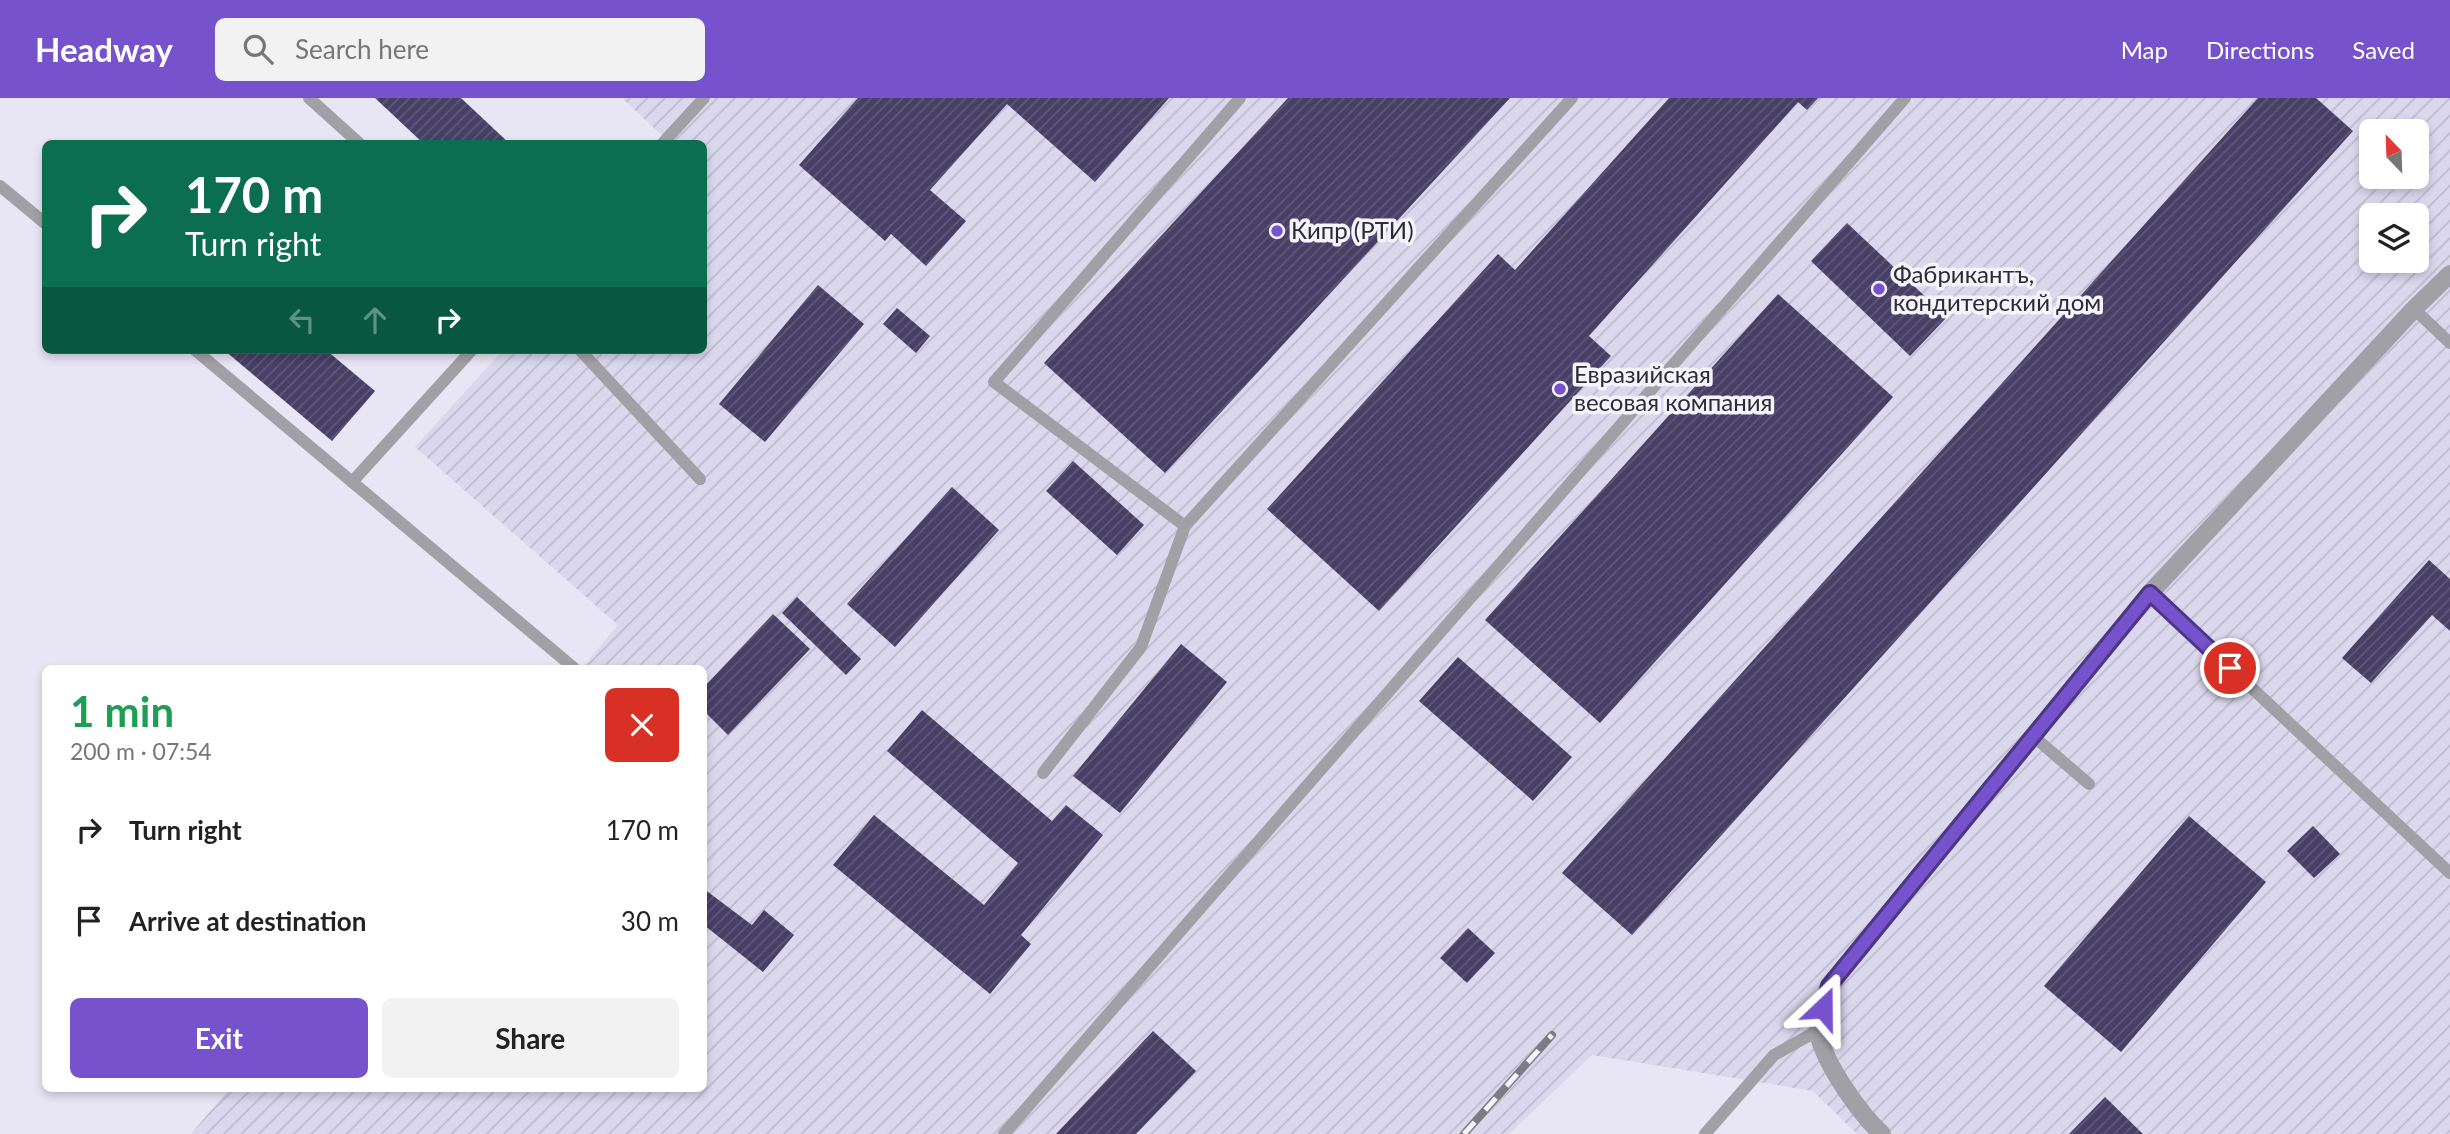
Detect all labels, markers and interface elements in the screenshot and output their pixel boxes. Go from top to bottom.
search box [215,18,705,81]
text: Headway [35,29,173,69]
icon: search [239,30,277,68]
text: Search here [295,33,429,65]
text: Map [2121,35,2168,64]
text: Directions [2206,35,2314,64]
text: Saved [2352,35,2415,64]
north arrow [2359,119,2429,189]
map controls [2359,119,2429,273]
text: 170 m [185,165,323,223]
icon: right [70,168,161,259]
button: layers [2359,203,2429,273]
place label: Кипр (РТИ) [1291,215,1414,244]
marker: Кипр (РТИ) [1269,223,1285,239]
text: Turn right [185,224,321,263]
place label: Фабрикантъ, кондитерский дом [1893,259,2101,316]
marker: Фабрикантъ, кондитерский дом [1871,281,1887,297]
icon: left [283,301,321,339]
icon: ahead [356,301,394,339]
icon: right [429,301,467,339]
place label: Евразийская весовая компания [1574,359,1772,416]
marker: Евразийская весовая компания [1552,381,1568,397]
pin [2200,638,2260,698]
icon: arrive [2211,649,2249,687]
text: 1 min [70,686,174,736]
button: close [605,688,679,762]
text: 200 m · 07:54 [70,737,212,765]
icon: right [70,811,108,849]
text: Turn right [129,814,242,846]
text: 170 m [606,814,679,846]
icon: arrive [70,902,108,940]
text: Arrive at destination [129,905,366,937]
text: 30 m [621,905,679,937]
position arrow [1786,971,1860,1045]
button: Exit [70,998,368,1078]
button: Share [382,998,679,1078]

